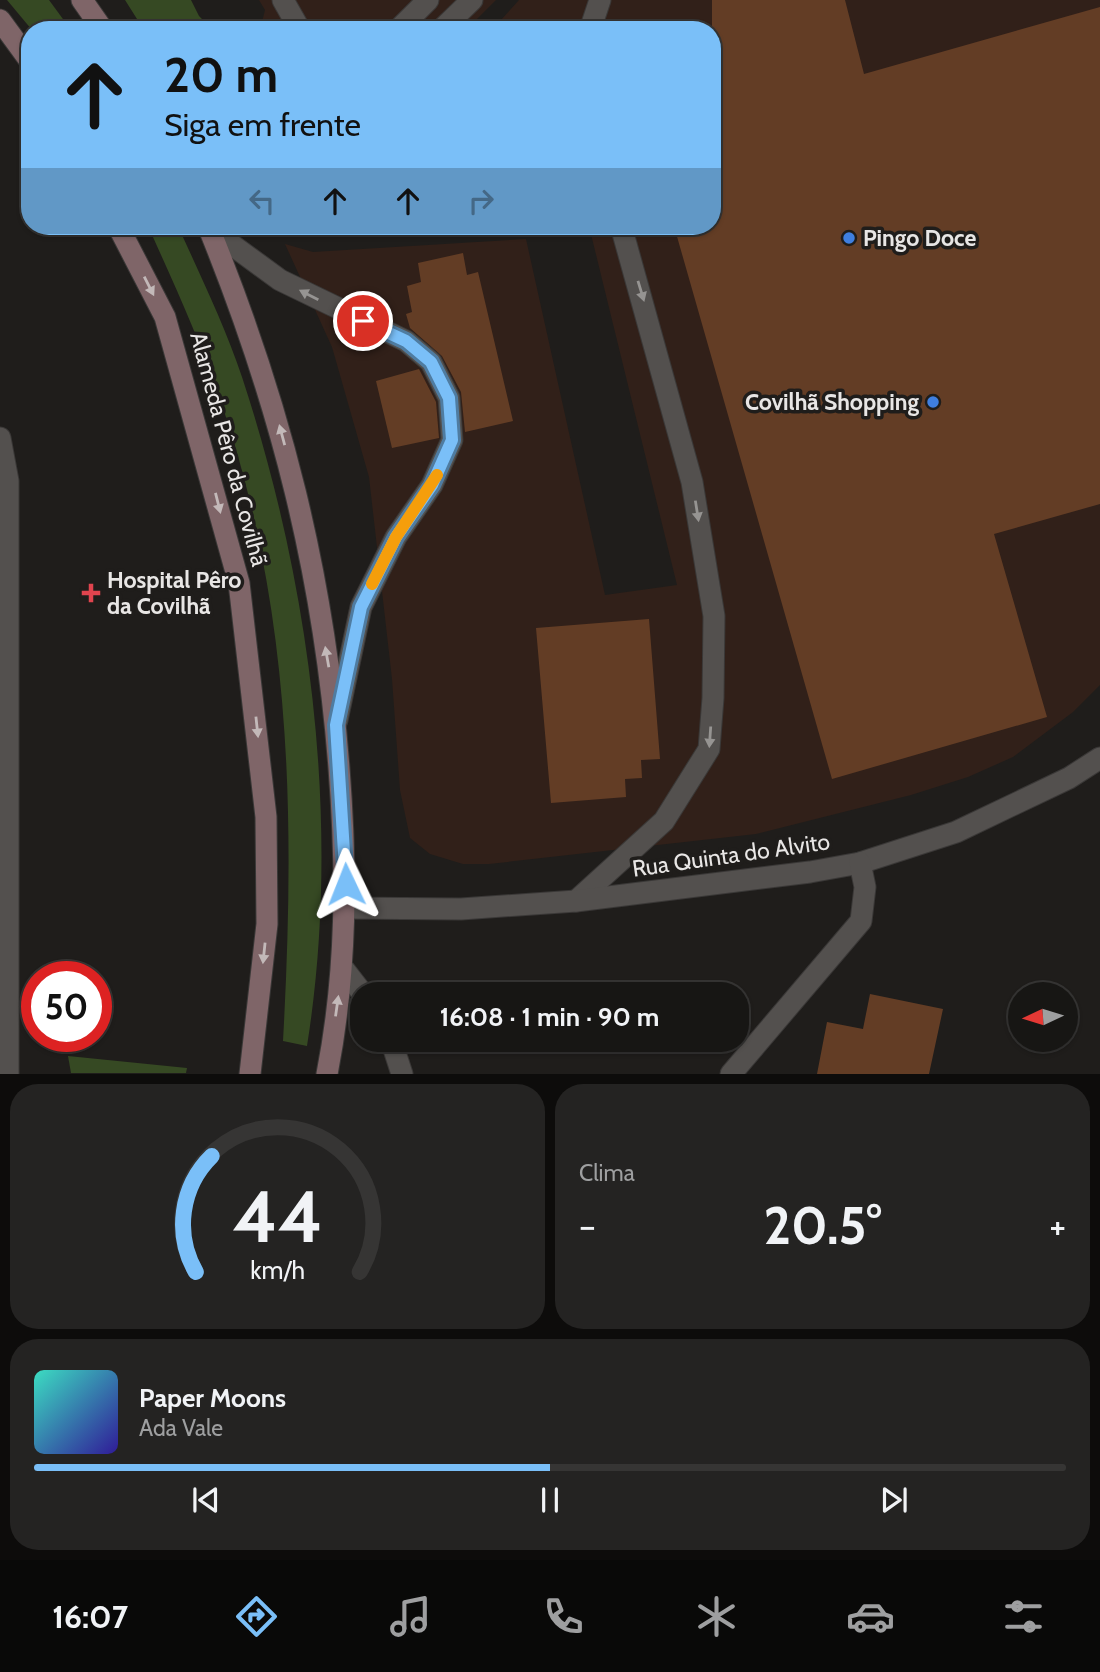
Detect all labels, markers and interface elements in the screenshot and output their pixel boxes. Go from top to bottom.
text: 20 m [164,45,278,104]
icon: ahead [49,49,140,140]
text: Siga em frente [164,105,361,144]
icon: left [243,182,281,220]
icon: ahead [316,182,354,220]
icon: ahead [389,182,427,220]
icon: right [462,182,500,220]
place label: Pingo Doce [863,224,976,252]
marker: Pingo Doce [841,230,857,246]
one-way arrow [143,277,155,297]
one-way arrow [637,281,647,302]
one-way arrow [299,289,319,301]
pin [333,291,393,351]
icon: arrive [344,302,382,340]
street label: Alameda Pêro da Covilhã [184,329,274,569]
place label: Covilhã Shopping [745,388,919,416]
marker: Covilhã Shopping [925,394,941,410]
one-way arrow [276,424,287,446]
one-way arrow [213,492,224,514]
one-way arrow [692,501,703,523]
place label: Hospital Pêro da Covilhã [107,566,241,620]
marker: Hospital Pêro da Covilhã [81,583,101,603]
one-way arrow [321,646,332,668]
one-way arrow [251,716,262,738]
one-way arrow [704,727,715,749]
street label: Rua Quinta do Alvito [630,827,832,883]
position arrow [309,847,383,921]
one-way arrow [259,943,270,965]
speed limit sign: 50 [21,961,112,1052]
north arrow [1008,982,1078,1052]
map controls [1008,982,1078,1052]
one-way arrow [332,995,343,1017]
text: 16:08 · 1 min · 90 m [440,1001,659,1033]
text: Clima [579,1159,635,1187]
text: 44 [232,1173,323,1261]
text: 20.5° [763,1194,882,1257]
text: − [579,1202,596,1249]
text: + [1049,1202,1066,1249]
text: km/h [250,1255,305,1285]
text: Paper Moons [139,1382,286,1414]
text: Ada Vale [139,1414,223,1442]
icon: previous [187,1481,225,1519]
icon: pause [531,1481,569,1519]
icon: next [875,1481,913,1519]
icon: directions [232,1592,281,1641]
icon: music [386,1592,435,1641]
icon: phone [539,1592,588,1641]
icon: climate [692,1592,741,1641]
icon: car [846,1592,895,1641]
icon: filters [999,1592,1048,1641]
text: 16:07 [52,1597,128,1636]

